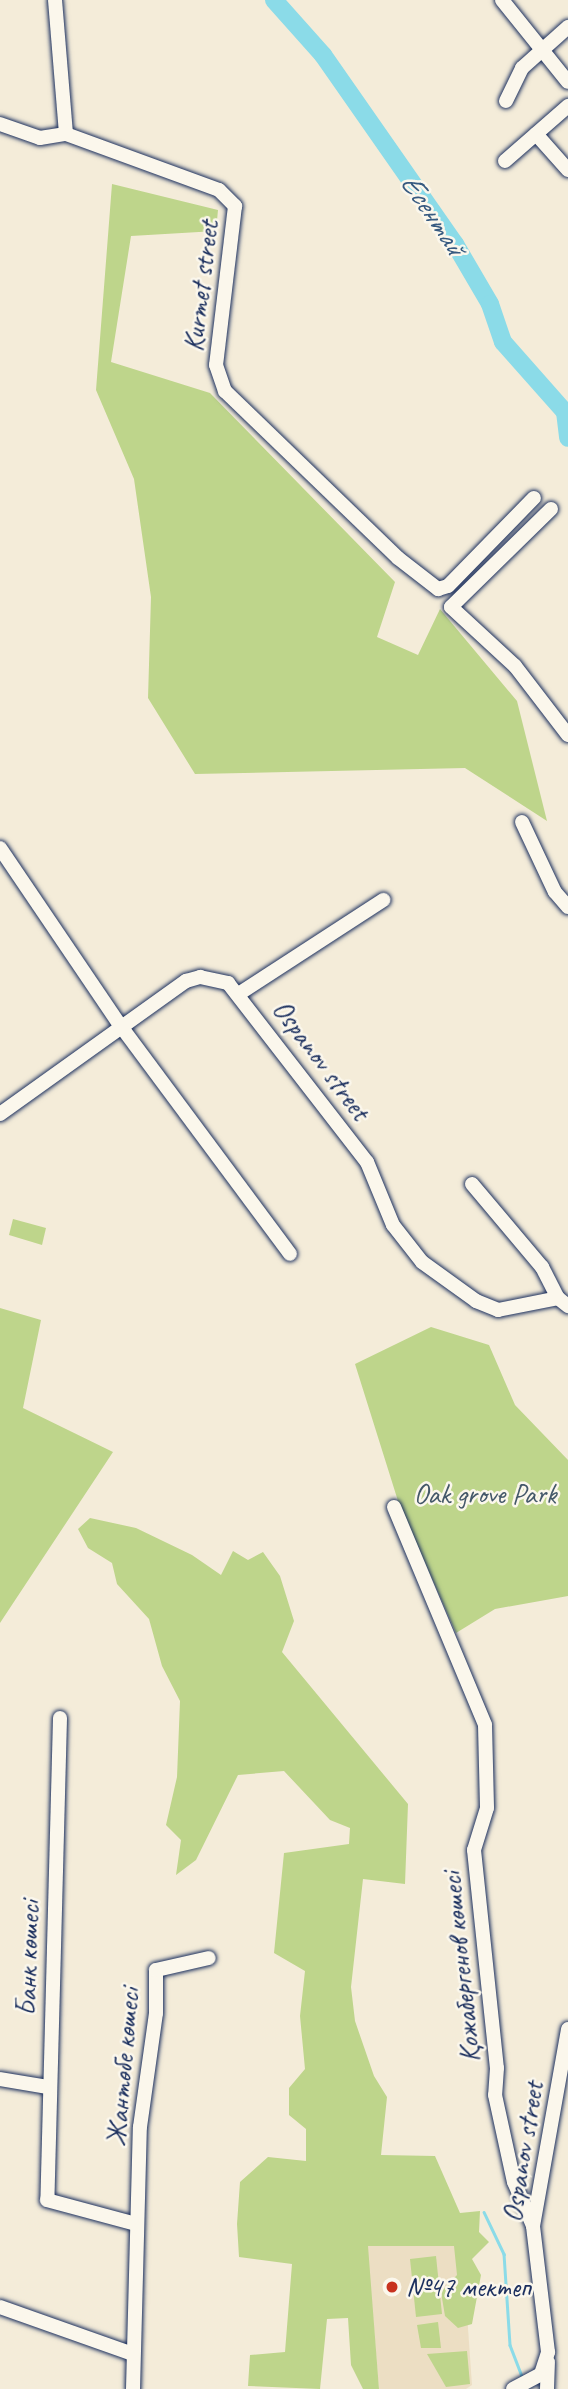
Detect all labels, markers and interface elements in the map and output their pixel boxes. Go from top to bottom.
water label: Есентай [393,167,473,261]
street label: Kurmet street [176,219,226,353]
street label: Ospanov street [265,993,377,1127]
park label: Oak grove Park [414,1477,556,1511]
street label: Қожабергенов көшесі [434,1870,488,2064]
street label: Банк көшесі [9,1900,47,2016]
street label: Жантөбе көшесі [99,1986,147,2148]
street label: Ospanov street [495,2080,551,2224]
place label: №47 мектеп [406,2270,531,2304]
marker: №47 мектеп [384,2279,400,2295]

